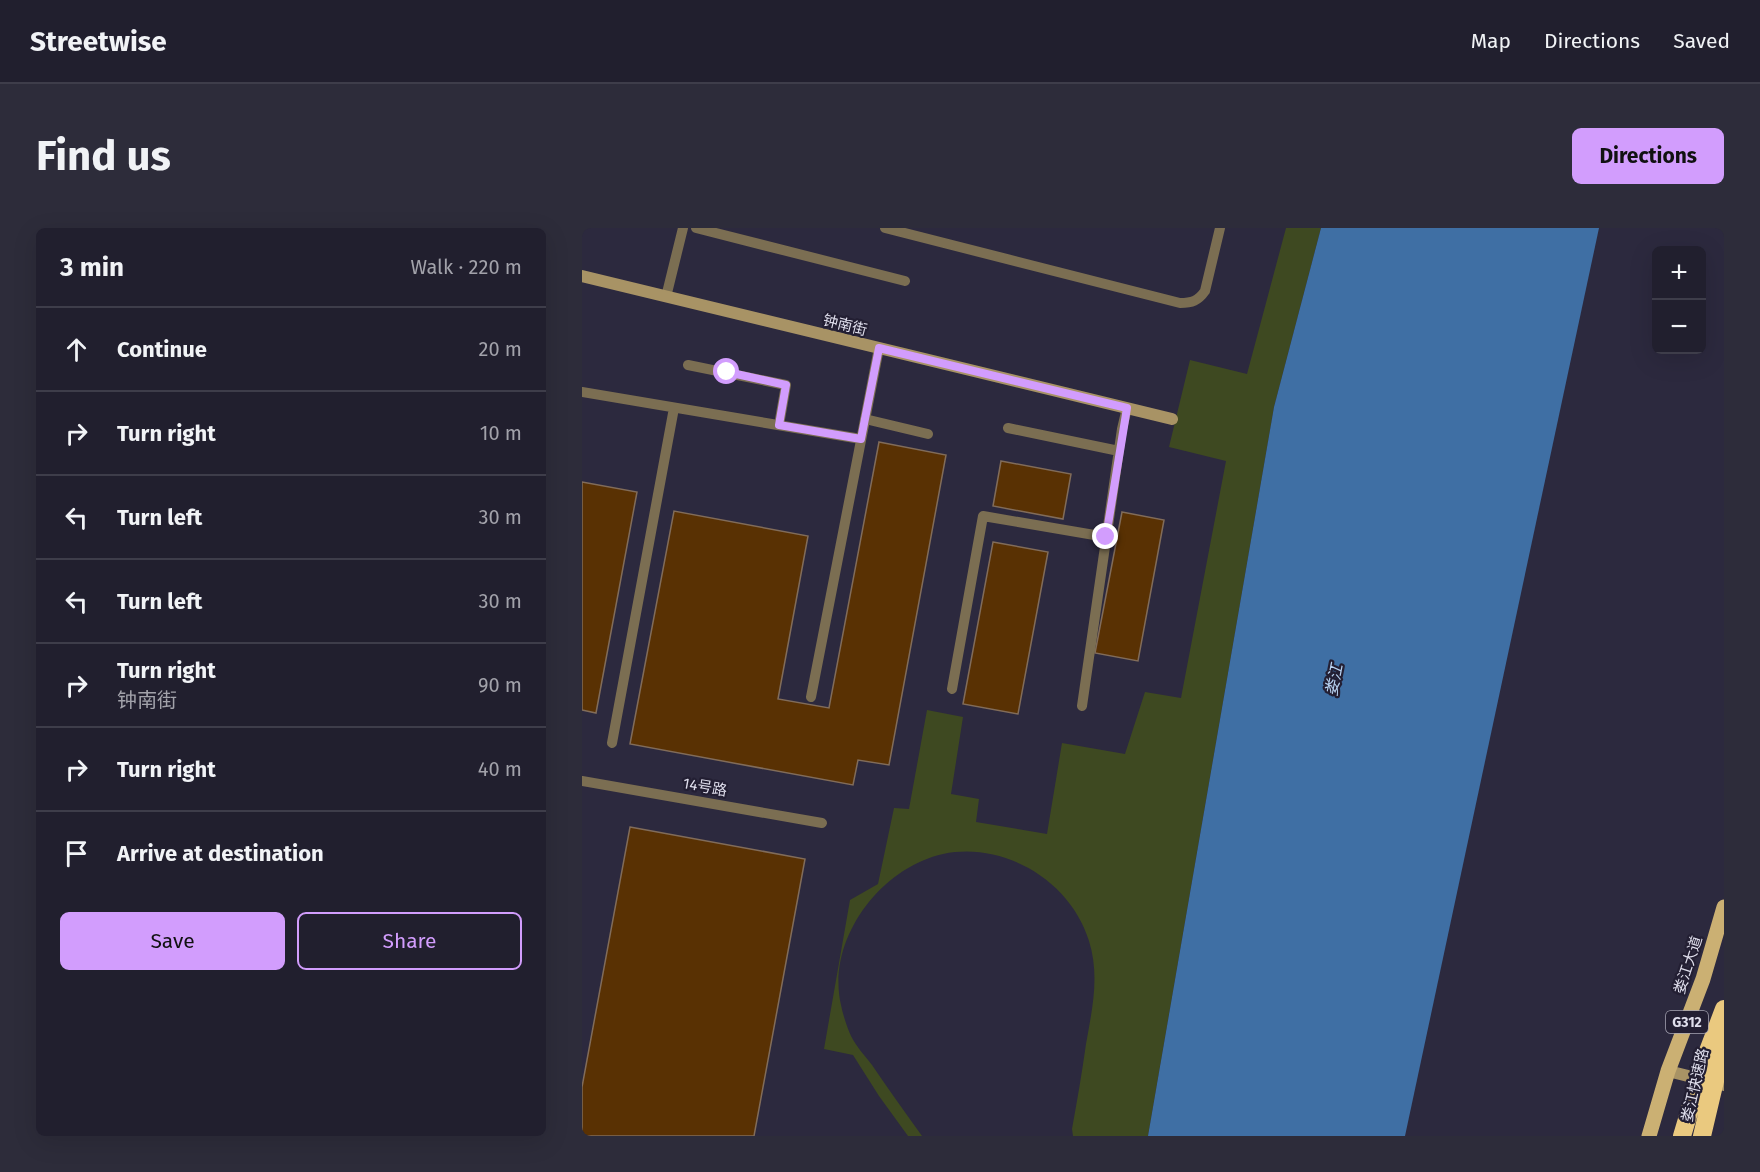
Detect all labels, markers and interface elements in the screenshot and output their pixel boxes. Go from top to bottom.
text: Streetwise [30,25,167,58]
text: Map [1471,28,1511,54]
text: Directions [1544,28,1640,54]
text: Saved [1673,28,1730,54]
button: Directions [1572,128,1724,184]
text: Find us [36,131,171,181]
map controls [1652,246,1706,354]
button: + [1652,246,1706,300]
text: 3 min [60,252,124,283]
text: Walk · 220 m [411,255,522,279]
button: − [1652,300,1706,354]
street label: 钟南街 [821,311,869,339]
icon: ahead [60,333,93,366]
text: Continue [117,336,207,363]
text: 20 m [479,337,522,361]
route start [713,358,739,384]
icon: right [60,417,93,450]
text: Turn right [117,420,216,447]
text: 10 m [480,421,522,445]
icon: left [60,501,93,534]
text: Turn left [117,504,202,531]
text: 30 m [478,505,522,529]
route end [1092,523,1118,549]
icon: left [60,585,93,618]
text: Turn left [117,588,202,615]
text: 30 m [478,589,522,613]
text: Turn right [117,657,216,684]
water label: 娄江 [1322,661,1347,698]
icon: right [60,669,93,702]
text: 90 m [478,673,522,697]
text: 钟南街 [117,688,177,712]
icon: right [60,753,93,786]
text: Turn right [117,756,216,783]
text: 40 m [478,757,522,781]
street label: 14号路 [682,774,728,800]
icon: arrive [60,837,93,870]
text: Arrive at destination [117,840,324,867]
button: Save [60,912,285,970]
button: Share [297,912,522,970]
street label: 娄江大道 [1670,934,1706,996]
road number: G312 [1666,1011,1708,1033]
street label: 娄江快速路 [1678,1046,1712,1124]

